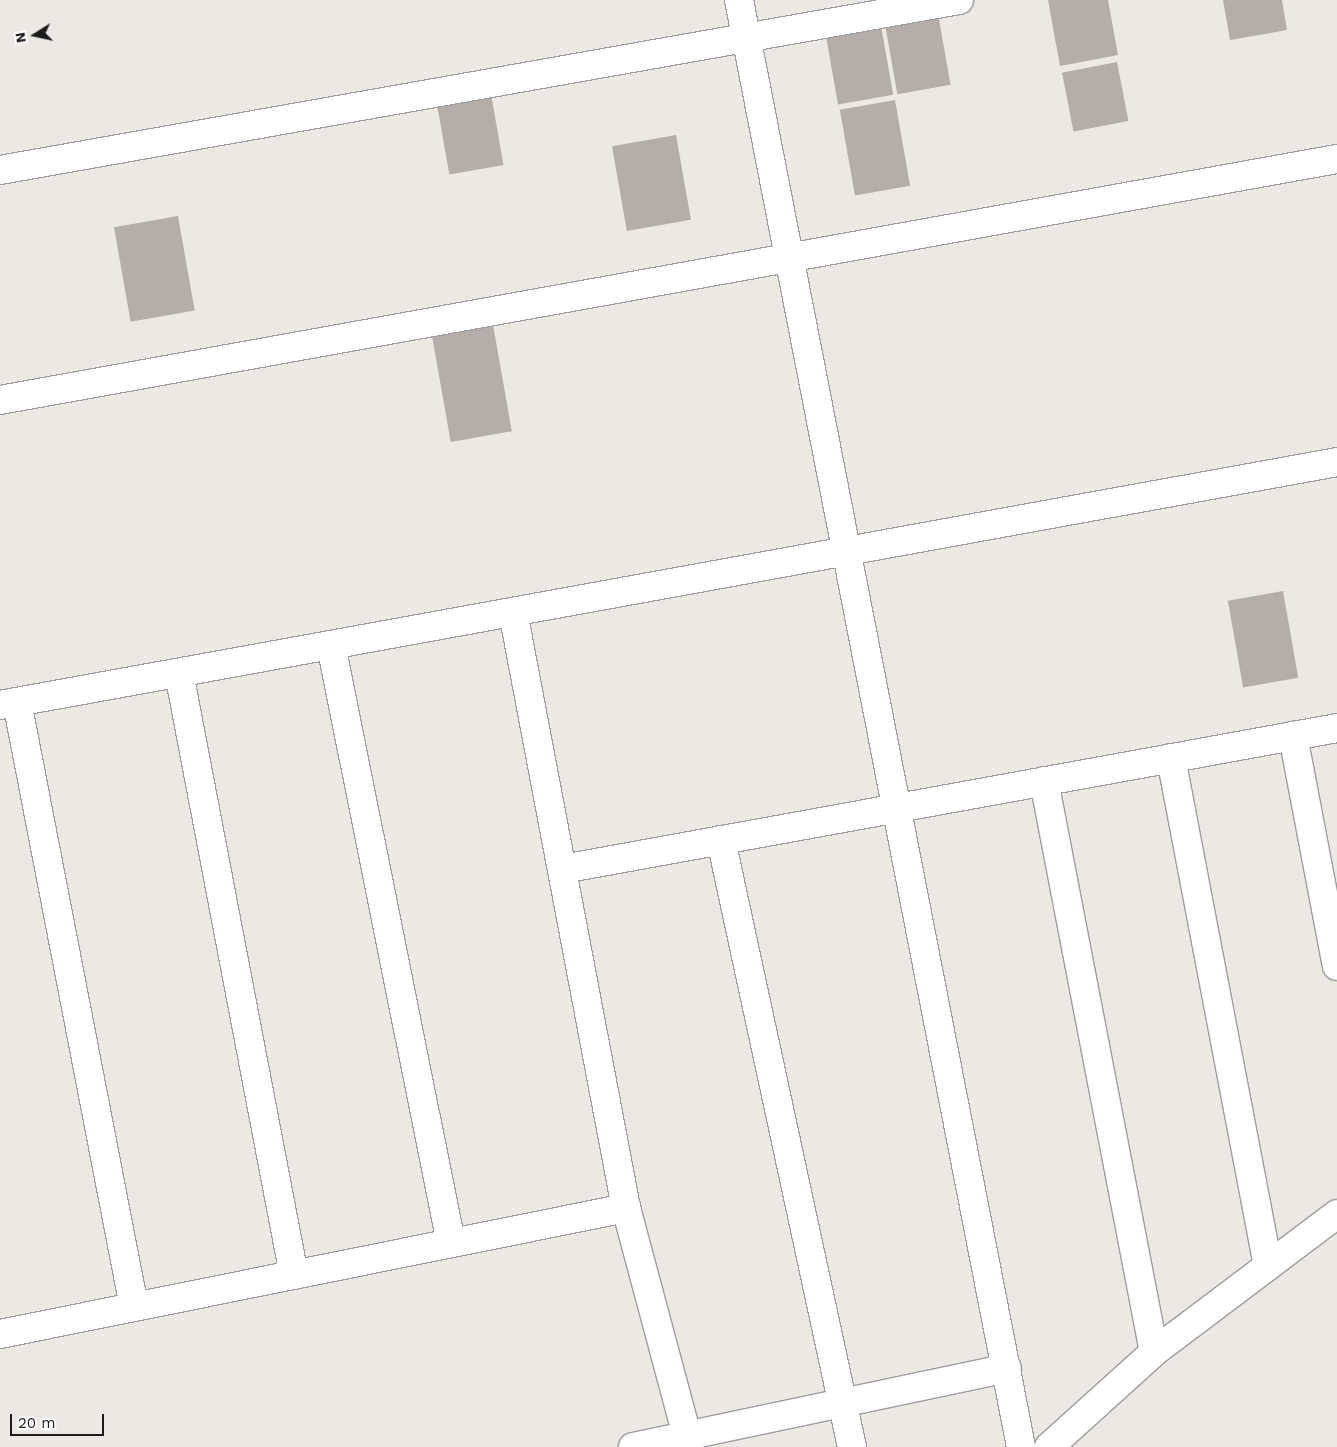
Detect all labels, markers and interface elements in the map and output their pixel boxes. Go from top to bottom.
north arrow [10,10,60,60]
text: N [11,31,29,44]
scale bar [12,1404,106,1436]
text: 20 m [18,1414,56,1432]

